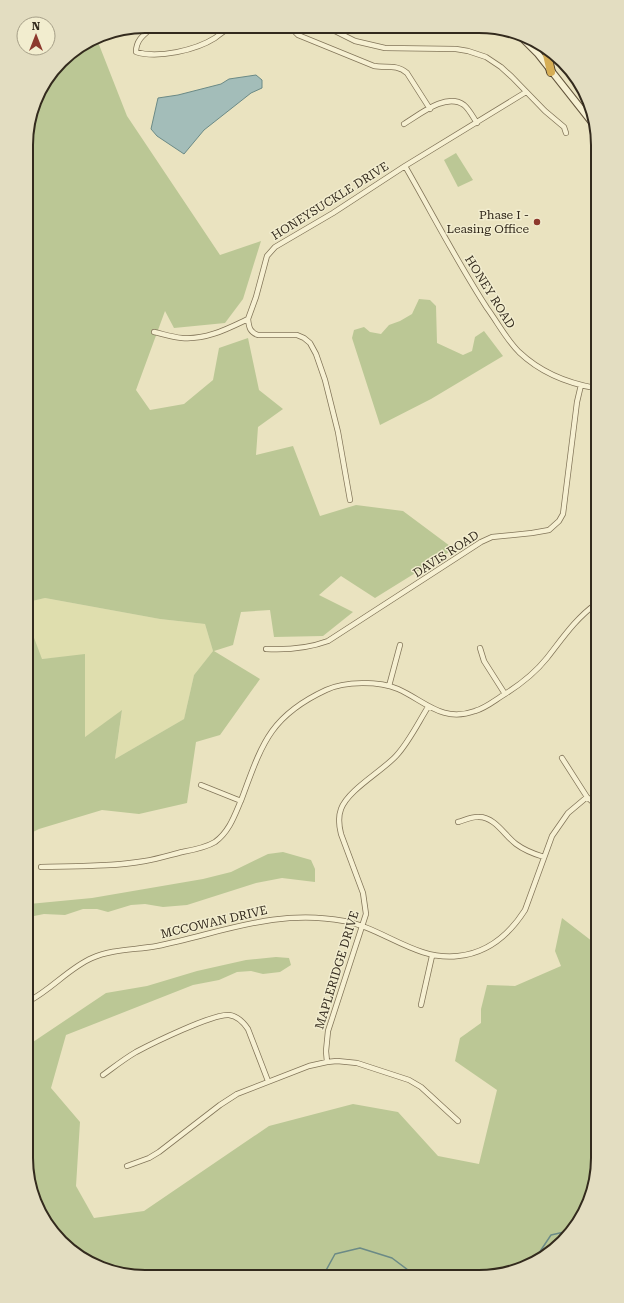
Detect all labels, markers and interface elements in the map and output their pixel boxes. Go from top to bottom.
north arrow [16,16,56,56]
text: N [32,20,41,33]
street label: HONEYSUCKLE DRIVE [269,159,391,243]
place label: Phase I - Leasing Office [447,208,529,236]
marker: Phase I - Leasing Office [532,217,542,227]
street label: HONEY ROAD [462,253,518,331]
street label: DAVIS ROAD [411,528,481,580]
street label: MCCOWAN DRIVE [159,903,269,941]
street label: MAPLERIDGE DRIVE [312,909,362,1031]

